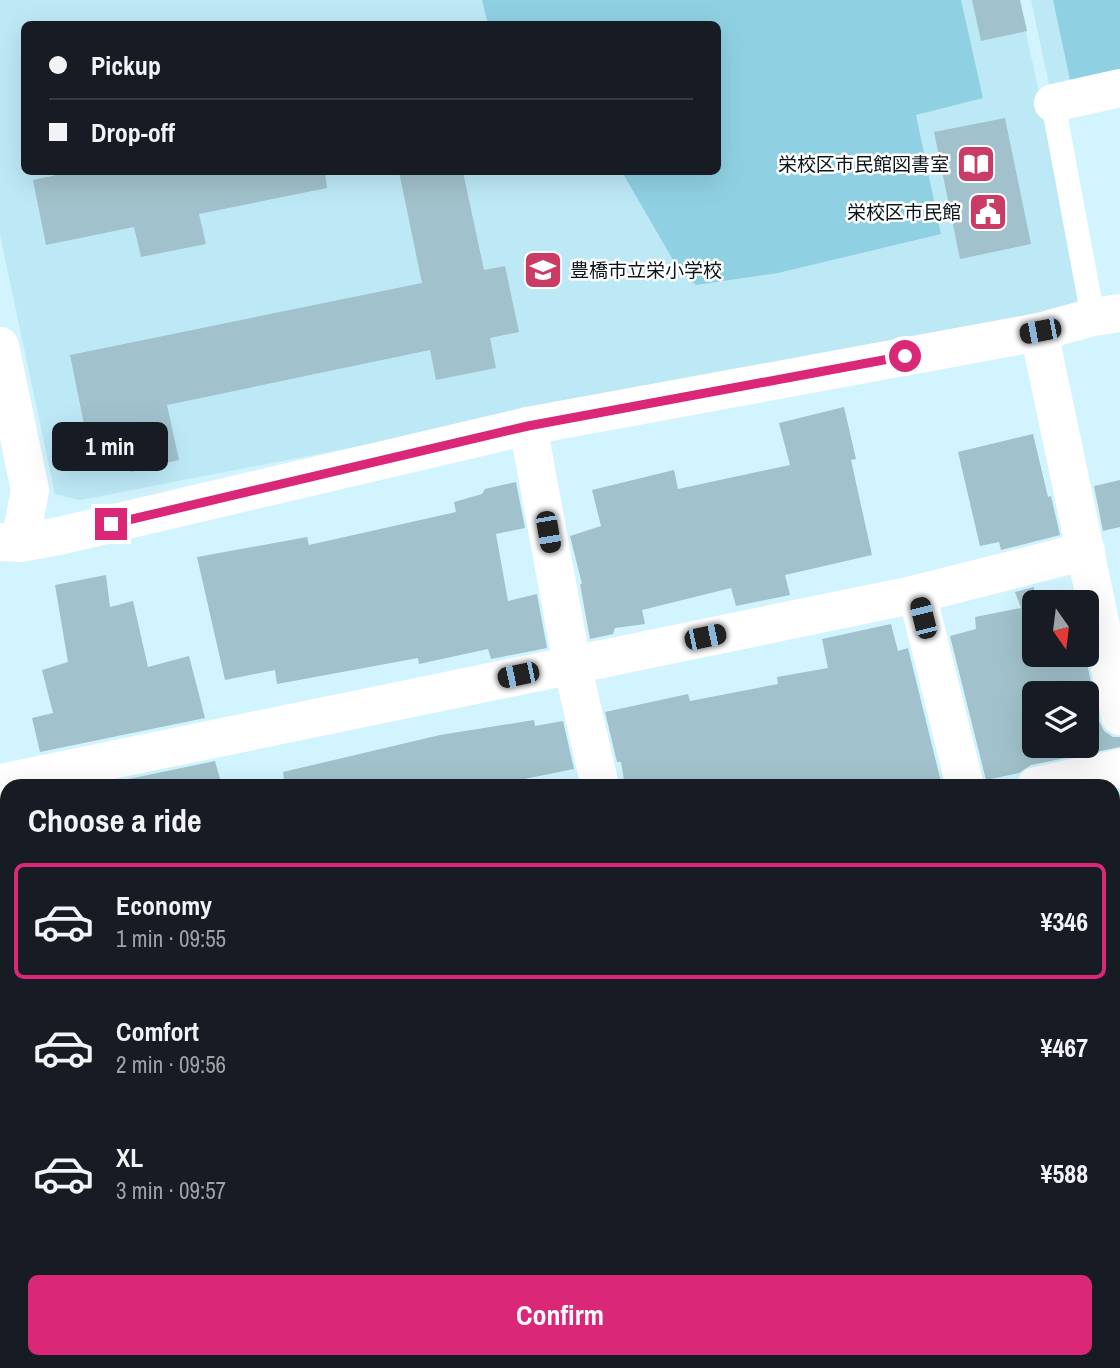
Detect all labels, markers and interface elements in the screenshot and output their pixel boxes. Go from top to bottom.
text: Pickup [91,48,161,83]
text: Drop-off [91,115,175,150]
library icon: 栄校区市民館図書室 [955,143,997,185]
place label: 栄校区市民館図書室 [778,151,949,177]
public building icon: 栄校区市民館 [967,191,1009,233]
place label: 栄校区市民館 [847,199,961,225]
school or university icon: 豊橋市立栄小学校 [522,249,564,291]
place label: 豊橋市立栄小学校 [570,257,722,283]
car [1018,317,1063,345]
route start [889,340,921,372]
callout: 1 min [53,422,169,472]
text: 1 min [85,431,135,462]
route end [95,508,127,540]
car [535,509,562,555]
north arrow [1022,590,1099,667]
map controls [1022,590,1099,758]
car [908,595,939,641]
car [683,622,728,652]
car [496,660,541,690]
button: layers [1022,681,1099,758]
text: Choose a ride [28,799,202,842]
text: Economy [116,888,212,923]
icon: car [32,890,95,953]
text: ¥346 [1041,904,1088,939]
text: 1 min · 09:55 [116,923,226,954]
text: Comfort [116,1014,199,1049]
icon: car [32,1016,95,1079]
text: ¥467 [1041,1030,1088,1065]
text: 2 min · 09:56 [116,1049,226,1080]
text: XL [116,1140,143,1175]
icon: car [32,1142,95,1205]
text: ¥588 [1041,1156,1088,1191]
text: 3 min · 09:57 [116,1175,226,1206]
button: Confirm [28,1275,1092,1355]

